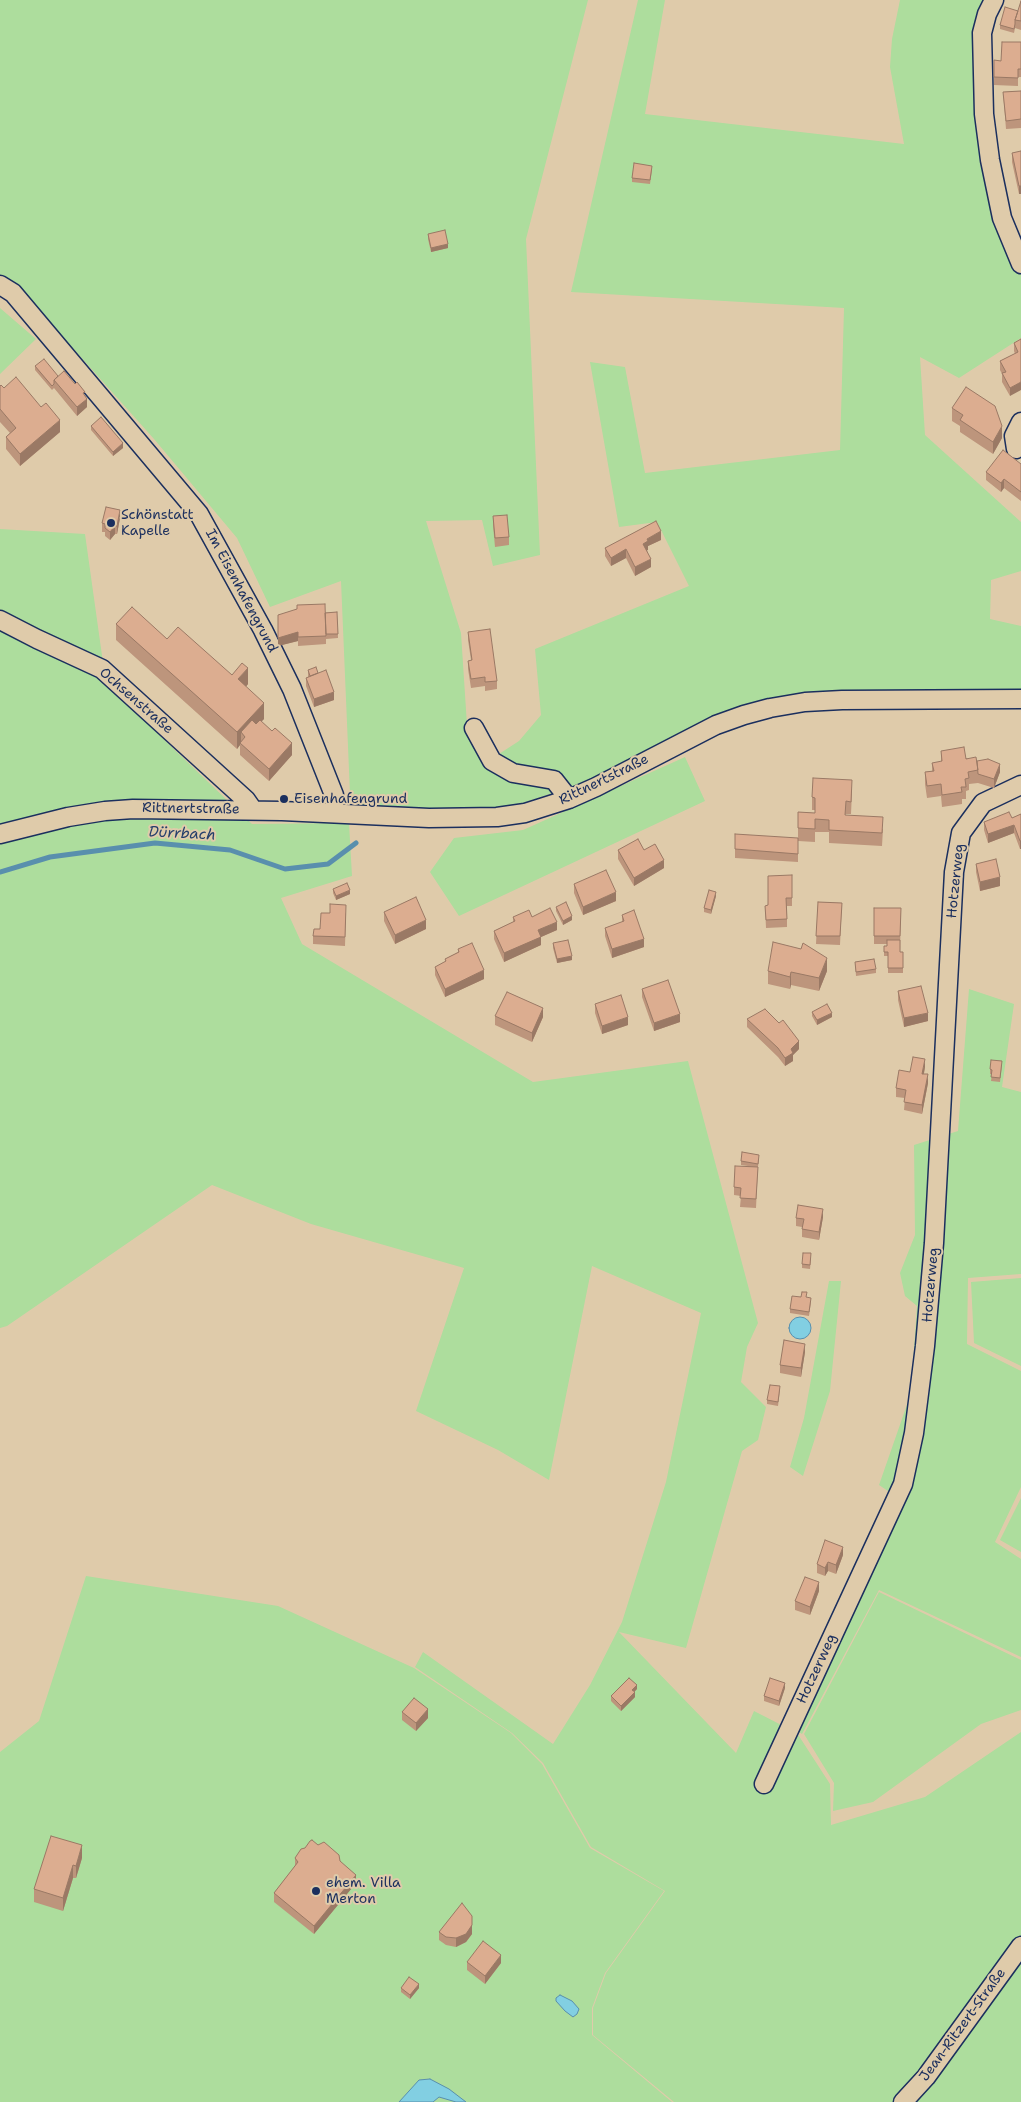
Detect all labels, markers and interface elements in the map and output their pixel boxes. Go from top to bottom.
place label: Schönstatt Kapelle [121,507,194,540]
marker: Schönstatt Kapelle [105,517,117,529]
street label: Im Eisenhafengrund [201,526,281,656]
street label: Ochsenstraße [96,664,176,738]
street label: Rittnertstraße [556,751,652,809]
place label: Eisenhafengrund [294,791,407,807]
marker: Eisenhafengrund [278,793,290,805]
street label: Rittnertstraße [142,800,240,818]
water label: Dürrbach [148,823,216,845]
street label: Hotzerweg [944,843,968,919]
street label: Hotzerweg [919,1247,943,1323]
street label: Hotzerweg [794,1631,840,1707]
place label: ehem. Villa Merton [326,1875,401,1908]
marker: ehem. Villa Merton [310,1885,322,1897]
street label: Jean-Ritzert-Straße [916,1965,1010,2085]

